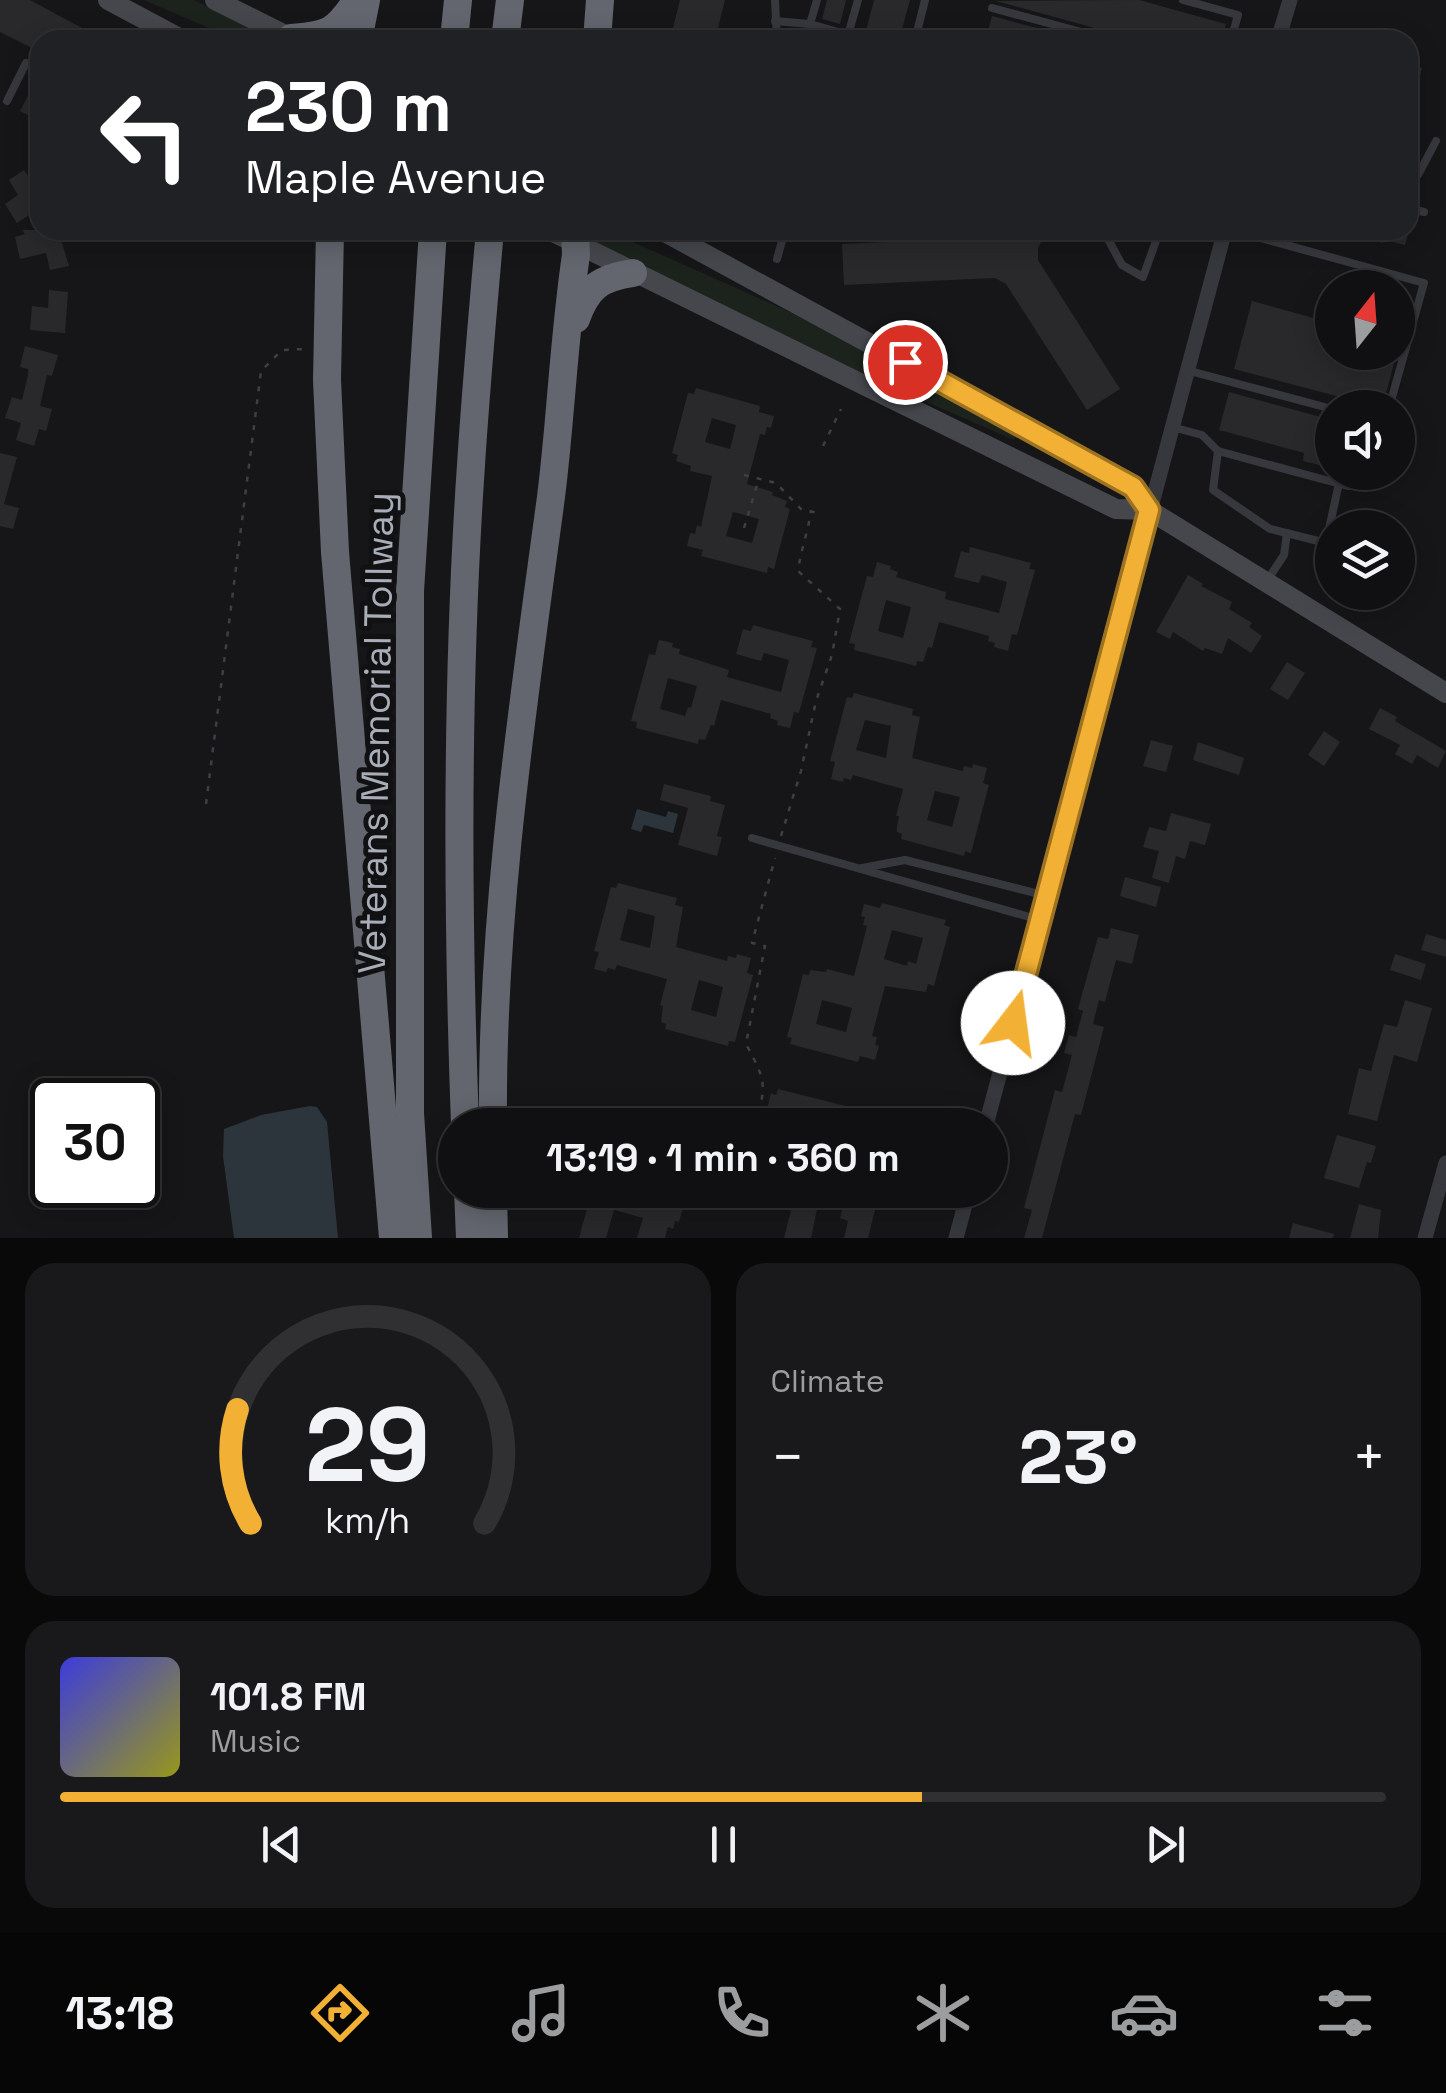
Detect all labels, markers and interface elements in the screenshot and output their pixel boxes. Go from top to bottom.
text: 230 m [245,62,452,151]
icon: left [80,70,210,200]
text: Maple Avenue [245,149,546,206]
north arrow [1315,270,1415,370]
map controls [1315,270,1415,610]
pin [863,320,948,405]
icon: arrive [878,335,933,390]
button: sound [1315,390,1415,490]
street label: Veterans Memorial Tollway [348,491,404,975]
button: layers [1315,510,1415,610]
position arrow [961,971,1065,1075]
speed limit sign: 30 [30,1078,160,1208]
text: 13:19 · 1 min · 360 m [546,1134,900,1182]
text: Climate [771,1361,885,1401]
text: 29 [305,1379,431,1511]
text: 23° [1018,1409,1138,1505]
text: − [771,1422,805,1492]
text: + [1352,1422,1386,1492]
text: km/h [325,1498,410,1543]
text: 101.8 FM [210,1673,367,1721]
text: Music [210,1721,301,1761]
icon: previous [254,1817,309,1872]
icon: pause [696,1817,751,1872]
icon: next [1138,1817,1193,1872]
icon: directions [305,1978,375,2048]
icon: music [506,1978,576,2048]
icon: phone [707,1978,777,2048]
icon: climate [908,1978,978,2048]
icon: car [1109,1978,1179,2048]
icon: filters [1310,1978,1380,2048]
text: 13:18 [66,1985,174,2042]

